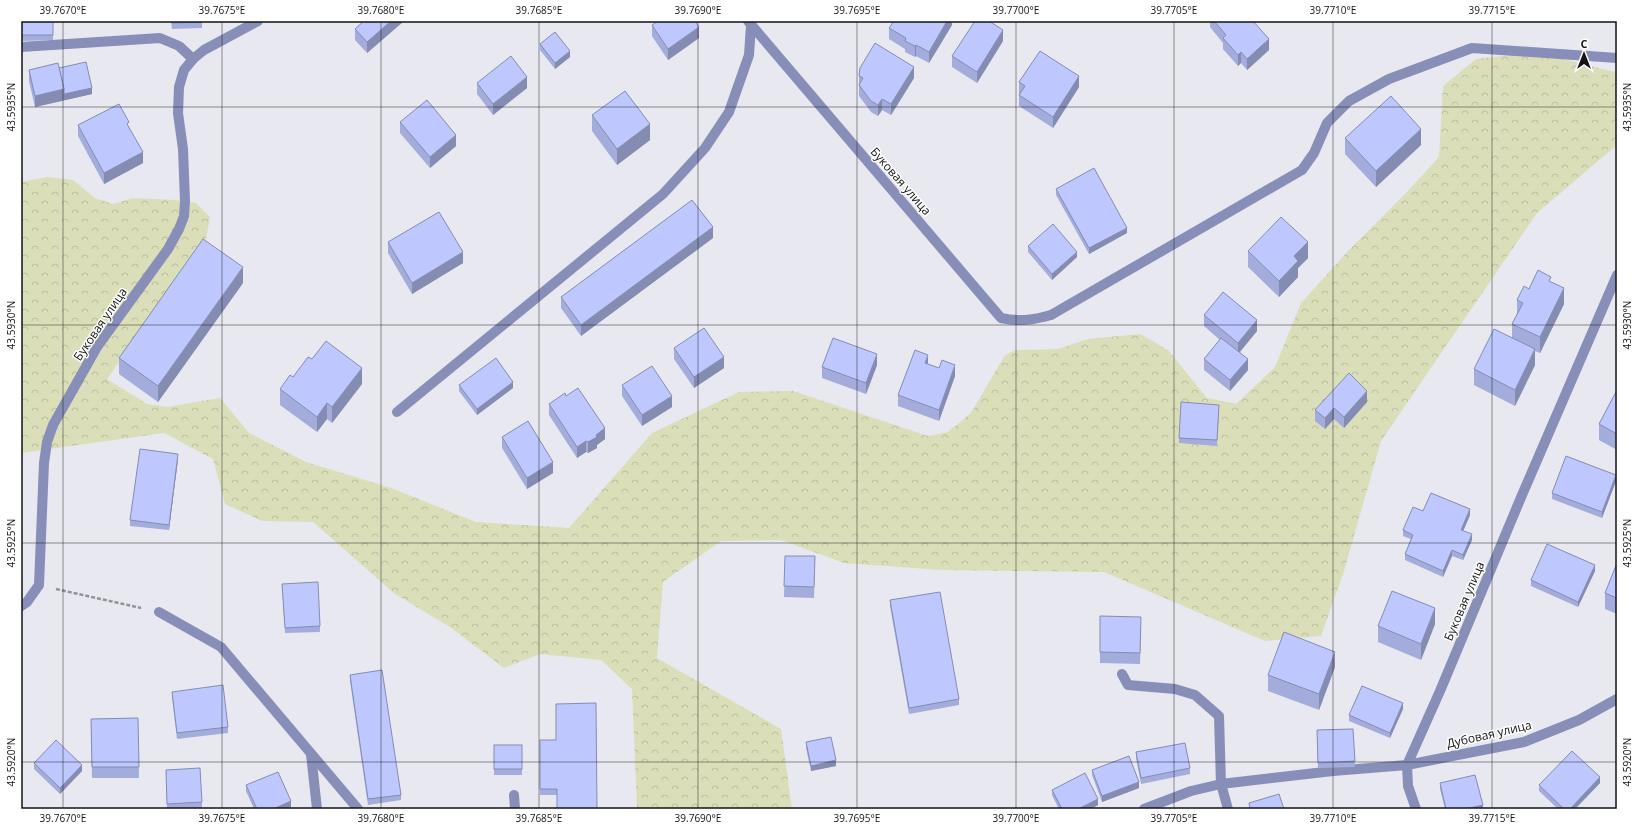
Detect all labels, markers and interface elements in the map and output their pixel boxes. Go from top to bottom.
text: 39.7670°E [40,3,86,17]
text: 39.7675°E [199,3,245,17]
text: 39.7680°E [358,3,404,17]
text: 39.7685°E [516,3,562,17]
text: 39.7690°E [675,3,721,17]
text: 39.7695°E [834,3,880,17]
text: 39.7700°E [993,3,1039,17]
text: 39.7705°E [1151,3,1197,17]
text: 39.7710°E [1310,3,1356,17]
text: 39.7715°E [1469,3,1515,17]
north arrow [1564,34,1604,74]
text: С [1580,36,1588,51]
text: 43.5935°N [4,83,18,131]
text: 43.5935°N [1620,83,1634,131]
street label: Буковая улица [867,143,935,219]
street label: Буковая улица [69,284,131,364]
text: 43.5930°N [4,301,18,349]
text: 43.5930°N [1620,301,1634,349]
text: 43.5925°N [4,519,18,567]
text: 43.5925°N [1620,519,1634,567]
street label: Буковая улица [1440,559,1488,643]
street label: Дубовая улица [1445,716,1533,752]
text: 43.5920°N [4,738,18,786]
text: 43.5920°N [1620,738,1634,786]
text: 39.7670°E [40,811,86,825]
text: 39.7675°E [199,811,245,825]
text: 39.7680°E [358,811,404,825]
text: 39.7685°E [516,811,562,825]
text: 39.7690°E [675,811,721,825]
text: 39.7695°E [834,811,880,825]
text: 39.7700°E [993,811,1039,825]
text: 39.7705°E [1151,811,1197,825]
text: 39.7710°E [1310,811,1356,825]
text: 39.7715°E [1469,811,1515,825]

